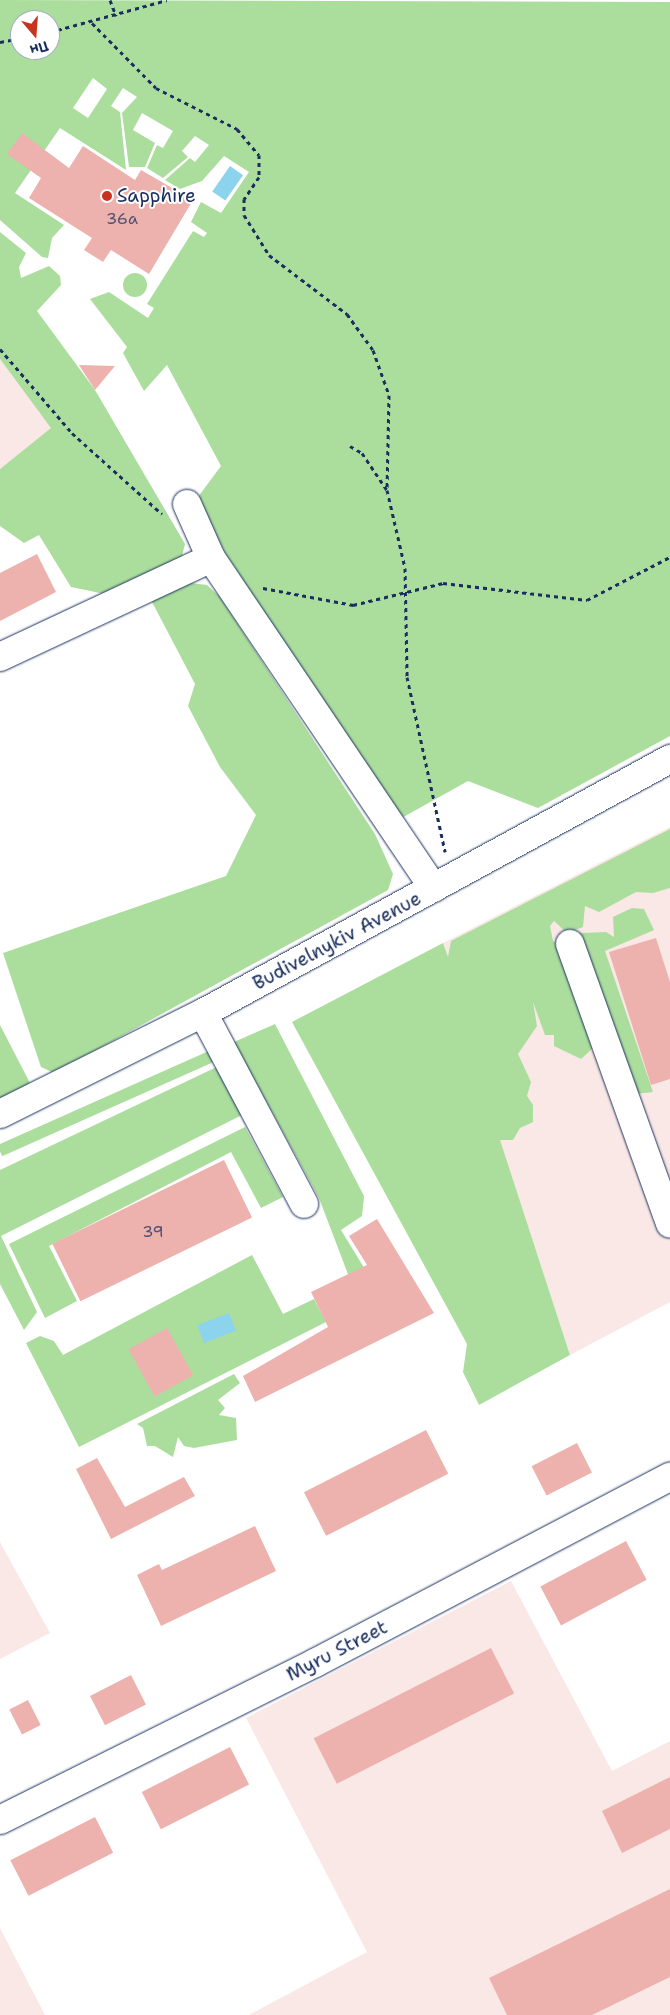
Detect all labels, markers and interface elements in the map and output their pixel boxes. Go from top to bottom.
north arrow [10,10,60,60]
text: Пн [28,37,51,60]
place label: Sapphire [117,185,196,207]
marker: Sapphire [101,190,113,202]
house number: 36а [106,209,138,229]
street label: Budivelnykiv Avenue [249,887,425,995]
house number: 39 [142,1222,164,1242]
street label: Myru Street [283,1616,391,1686]

